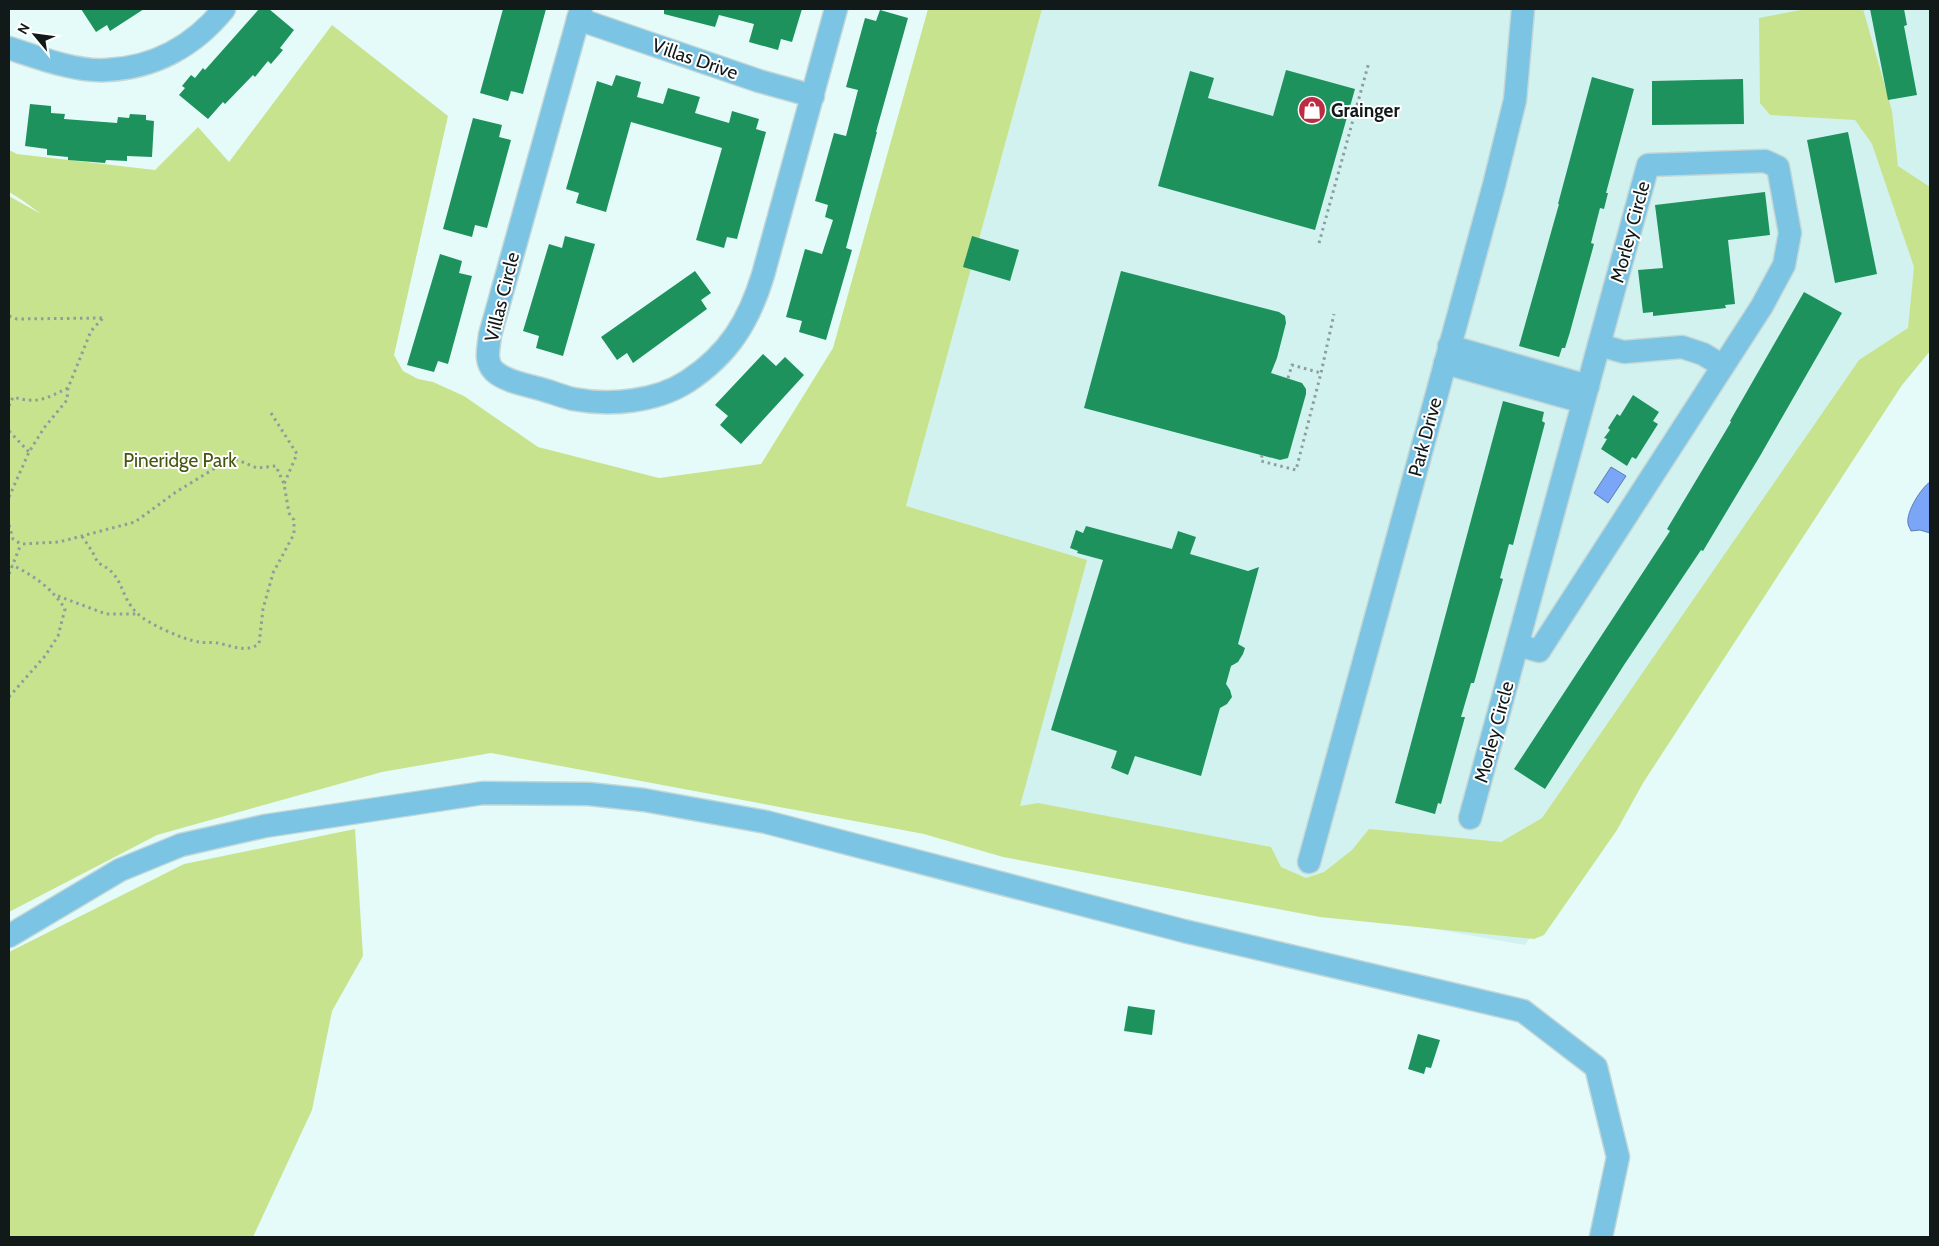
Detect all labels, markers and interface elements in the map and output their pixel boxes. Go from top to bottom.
north arrow [10,10,60,60]
text: N [13,20,34,37]
street label: Villas Drive [649,34,741,84]
shop icon: Grainger [1297,95,1327,125]
place label: Grainger [1331,99,1400,122]
street label: Morley Circle [1605,178,1655,285]
street label: Villas Circle [480,250,524,344]
street label: Park Drive [1403,395,1447,479]
park label: Pineridge Park [123,449,237,472]
street label: Morley Circle [1469,678,1519,785]

